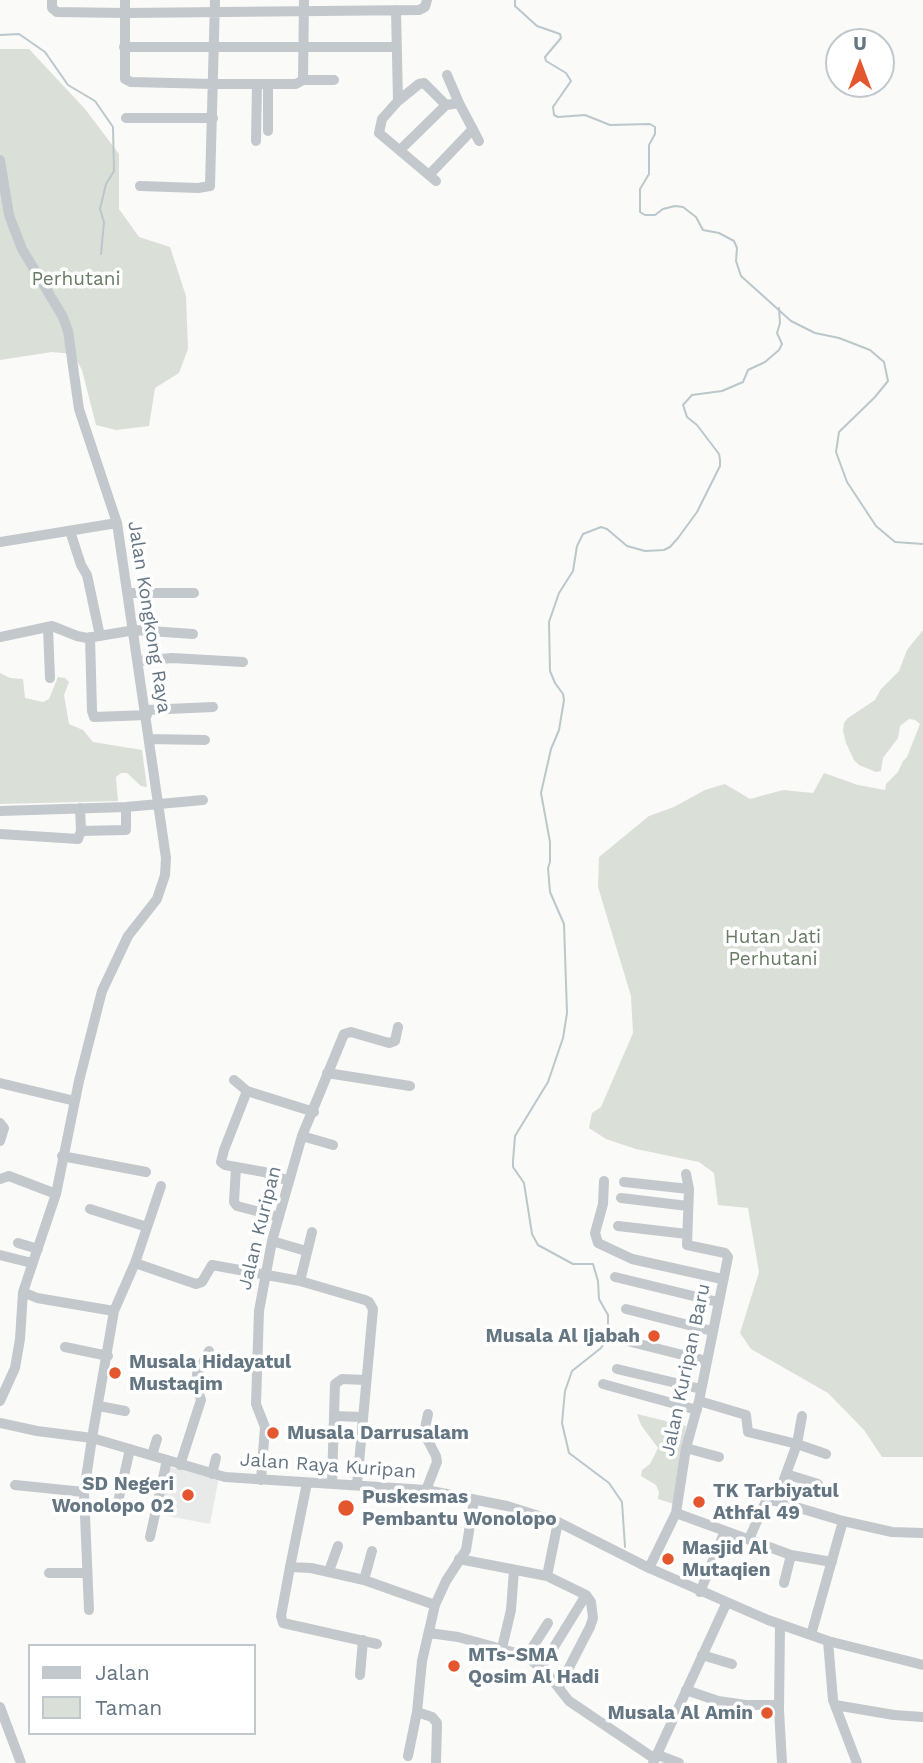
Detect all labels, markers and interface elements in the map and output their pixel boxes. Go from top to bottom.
north arrow [825,28,895,98]
text: U [853,32,867,55]
park label: Perhutani [31,268,121,290]
street label: Jalan Kongkong Raya [123,519,175,715]
park label: Hutan Jati Perhutani [725,926,821,970]
street label: Jalan Kuripan [234,1164,286,1292]
street label: Jalan Kuripan Baru [657,1282,715,1458]
place label: Musala Al Ijabah [485,1325,640,1347]
marker: Musala Al Ijabah [646,1328,662,1344]
place label: Musala Hidayatul Mustaqim [129,1351,291,1395]
marker: Musala Hidayatul Mustaqim [107,1365,123,1381]
place label: Musala Darrusalam [287,1422,469,1444]
marker: Musala Darrusalam [265,1425,281,1441]
street label: Jalan Raya Kuripan [239,1448,417,1484]
place label: SD Negeri Wonolopo 02 [52,1473,174,1517]
place label: TK Tarbiyatul Athfal 49 [713,1480,839,1524]
place label: Puskesmas Pembantu Wonolopo [362,1486,557,1530]
marker: SD Negeri Wonolopo 02 [180,1487,196,1503]
marker: TK Tarbiyatul Athfal 49 [691,1494,707,1510]
marker: Puskesmas Pembantu Wonolopo [336,1498,356,1518]
place label: Masjid Al Mutaqien [682,1537,771,1581]
marker: Masjid Al Mutaqien [660,1551,676,1567]
legend [28,1644,256,1735]
place label: MTs-SMA Qosim Al Hadi [468,1644,599,1688]
marker: MTs-SMA Qosim Al Hadi [446,1658,462,1674]
text: Jalan [95,1660,150,1685]
text: Taman [95,1695,162,1720]
place label: Musala Al Amin [608,1702,753,1724]
marker: Musala Al Amin [759,1705,775,1721]

